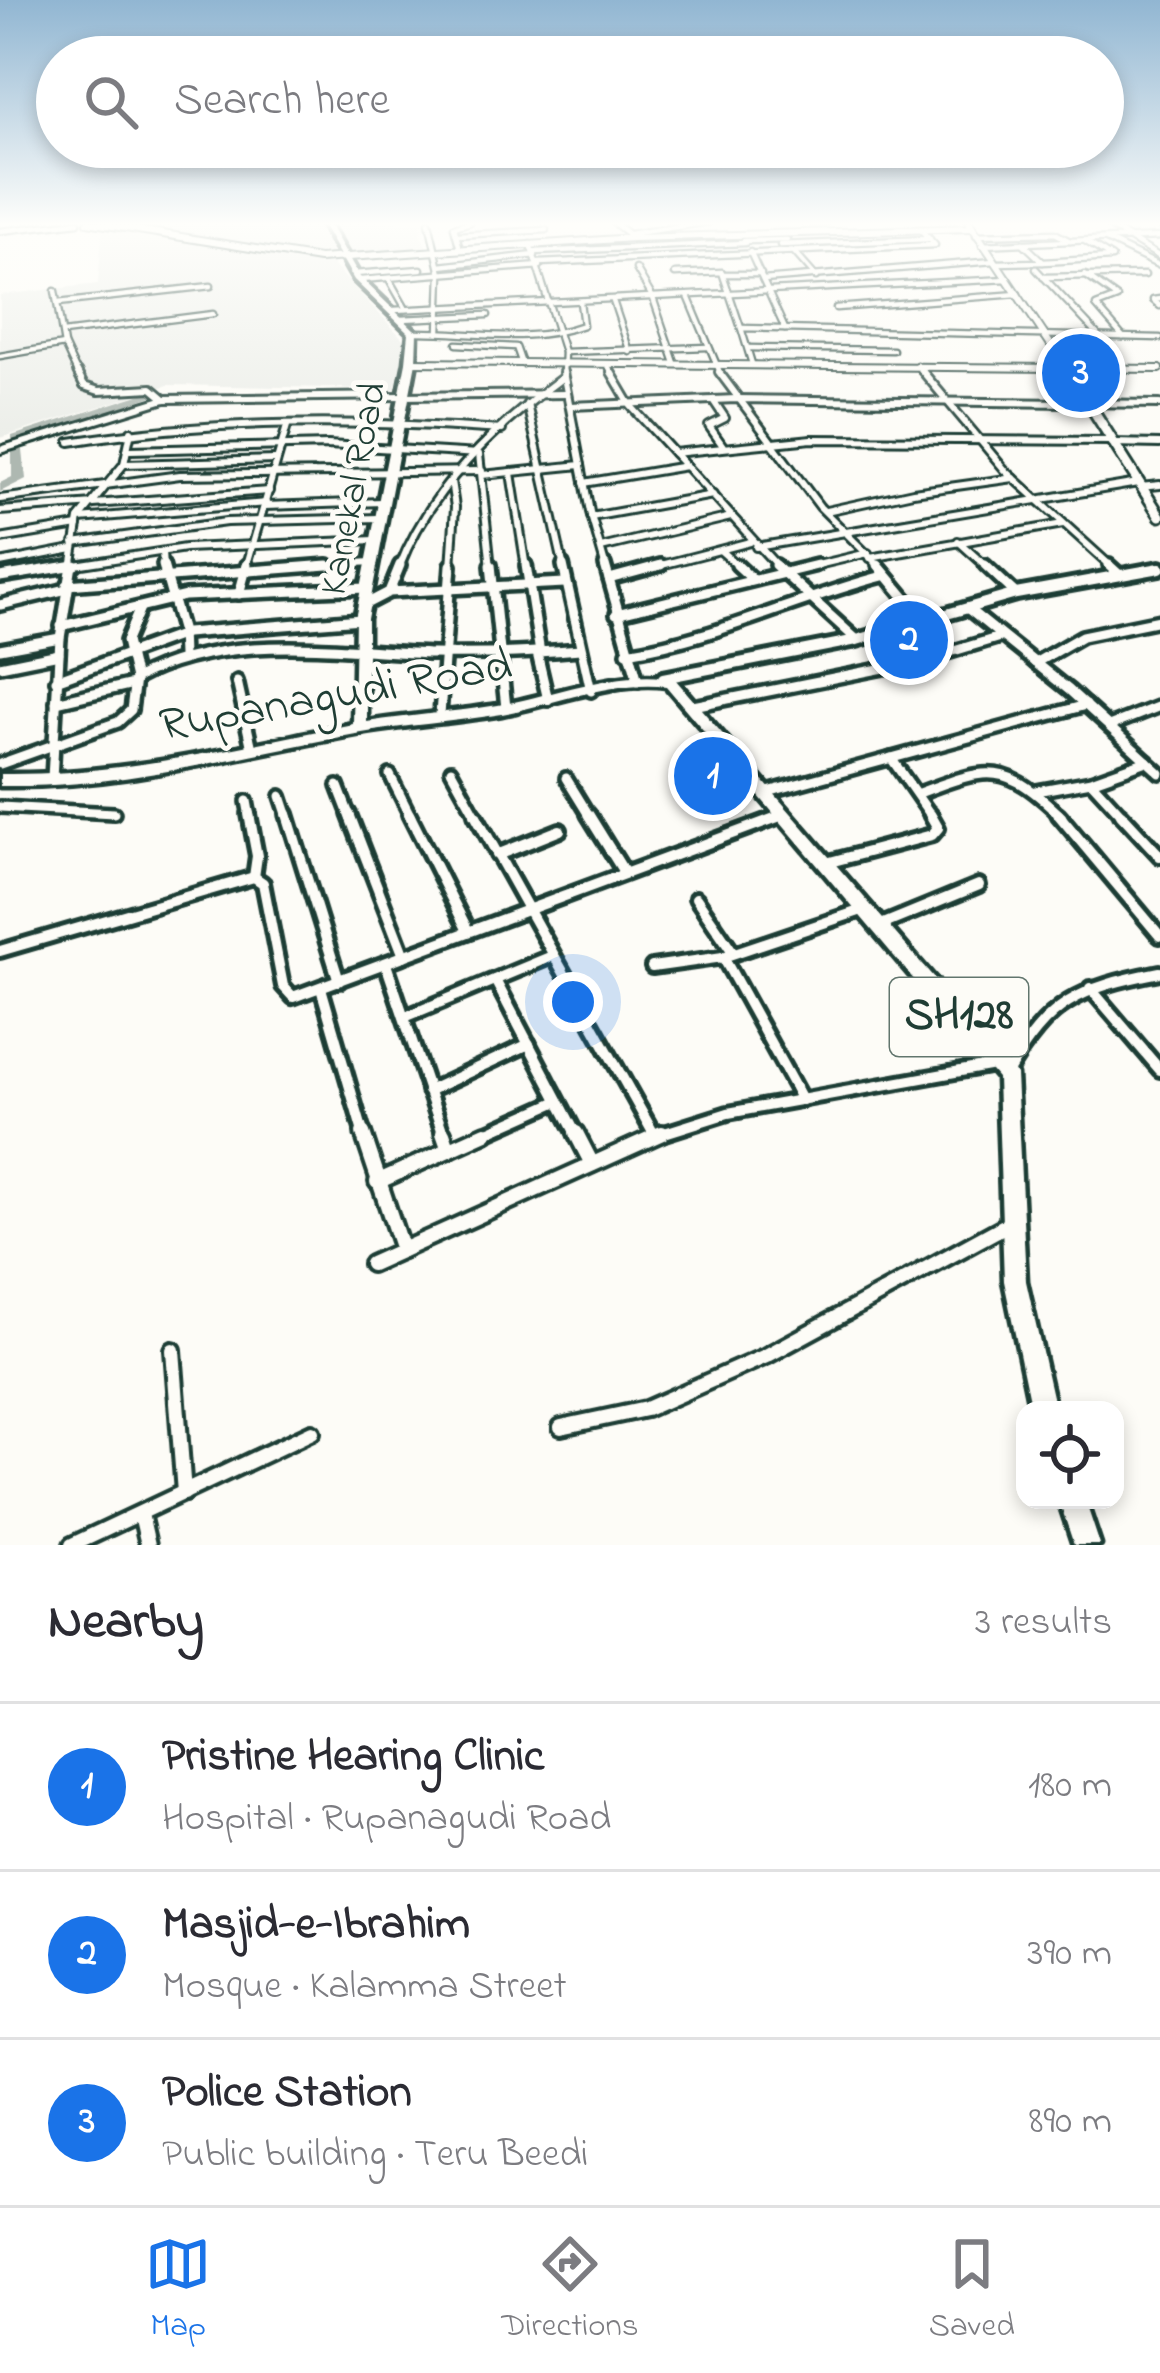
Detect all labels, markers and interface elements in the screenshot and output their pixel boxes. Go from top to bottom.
search box [36,36,1124,168]
icon: search [78,69,144,135]
text: Search here [174,69,390,135]
pin: 3 [1042,328,1120,418]
street label: Kanekal Road [306,377,404,600]
pin: 2 [870,595,948,685]
street label: Rupanagudi Road [154,632,518,763]
pin: 1 [674,731,752,821]
your location [543,972,603,1032]
road number: SH128 [890,978,1028,1056]
map controls [1016,1401,1124,1509]
button: locate [1016,1401,1124,1509]
text: Nearby [48,1586,204,1661]
text: 3 results [975,1595,1112,1652]
text: Pristine Hearing Clinic [162,1725,544,1791]
text: 1 [81,1758,93,1815]
text: 180 m [1028,1758,1112,1815]
text: Hospital · Rupanagudi Road [162,1791,611,1848]
text: Masjid-e-Ibrahim [162,1893,470,1959]
text: 2 [77,1926,97,1983]
text: 390 m [1027,1926,1112,1983]
text: Mosque · Kalamma Street [162,1959,567,2016]
text: Police Station [162,2061,412,2127]
text: 3 [79,2094,95,2151]
text: 890 m [1029,2094,1112,2151]
text: Public building · Teru Beedi [162,2127,588,2184]
tab: Map [145,2231,211,2351]
tab: Directions [501,2231,638,2351]
tab: Saved [929,2231,1015,2351]

